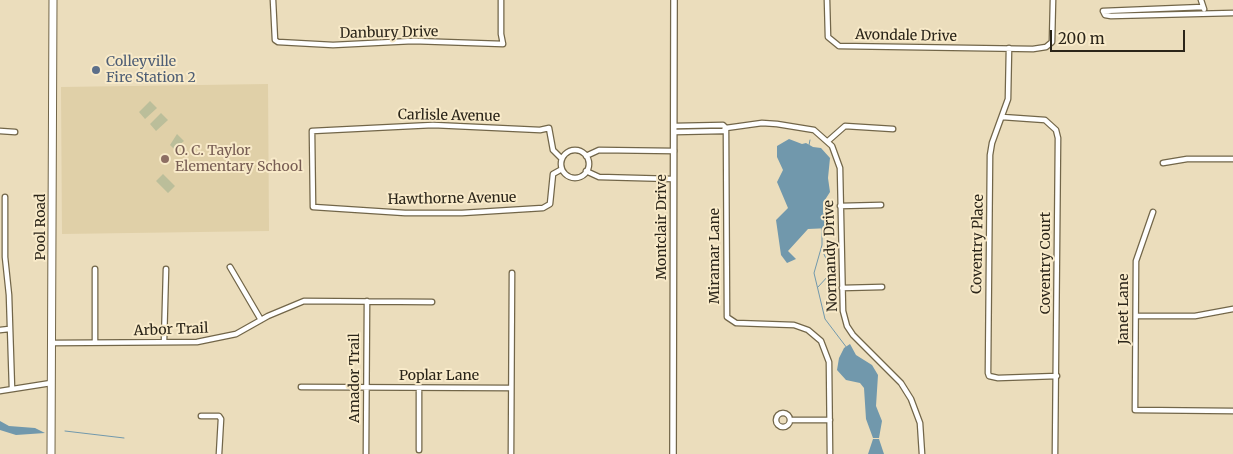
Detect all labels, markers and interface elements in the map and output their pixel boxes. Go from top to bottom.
scale bar [1053,20,1188,52]
street label: Danbury Drive [340,24,438,42]
street label: Avondale Drive [855,27,957,45]
text: 200 m [1058,29,1105,48]
place label: Colleyville Fire Station 2 [106,54,196,86]
marker: Colleyville Fire Station 2 [90,64,102,76]
street label: Carlisle Avenue [398,107,500,125]
place label: O. C. Taylor Elementary School [175,143,303,176]
marker: O. C. Taylor Elementary School [159,153,171,165]
street label: Montclair Drive [654,174,670,280]
street label: Hawthorne Avenue [388,189,516,209]
street label: Pool Road [33,193,49,261]
street label: Coventry Place [969,194,987,294]
street label: Normandy Drive [821,200,841,312]
street label: Miramar Lane [707,208,723,304]
street label: Coventry Court [1038,212,1054,314]
street label: Janet Lane [1116,274,1132,344]
street label: Arbor Trail [133,320,209,340]
street label: Amador Trail [347,333,363,423]
street label: Poplar Lane [399,368,479,384]

